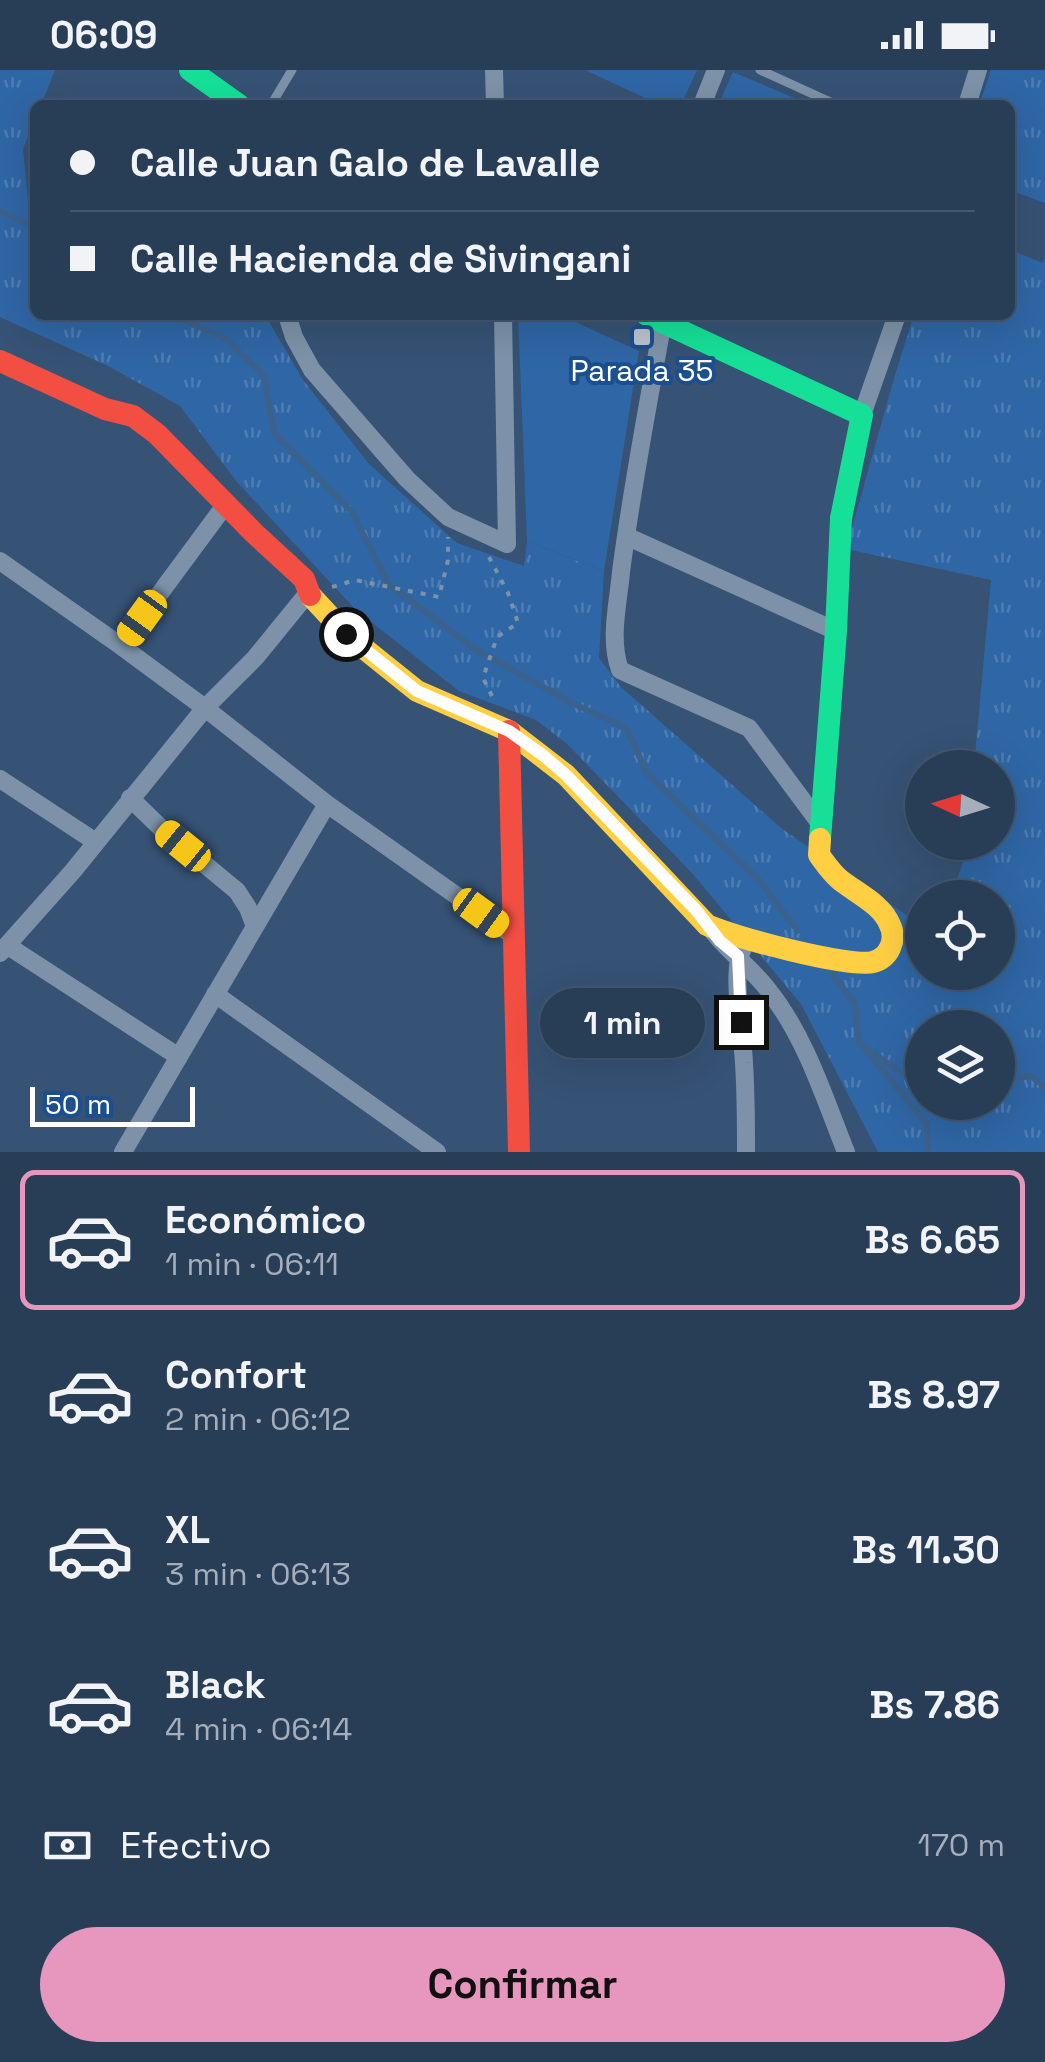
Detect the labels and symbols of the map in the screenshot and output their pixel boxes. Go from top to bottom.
marker: Parada 35 [631,326,653,348]
place label: Parada 35 [571,351,713,390]
car [112,585,172,651]
route start [324,612,369,657]
north arrow [905,750,1015,860]
car [150,815,216,877]
car [448,883,514,943]
callout: 1 min [541,987,706,1057]
route end [719,1000,764,1045]
scale bar [30,1082,195,1126]

